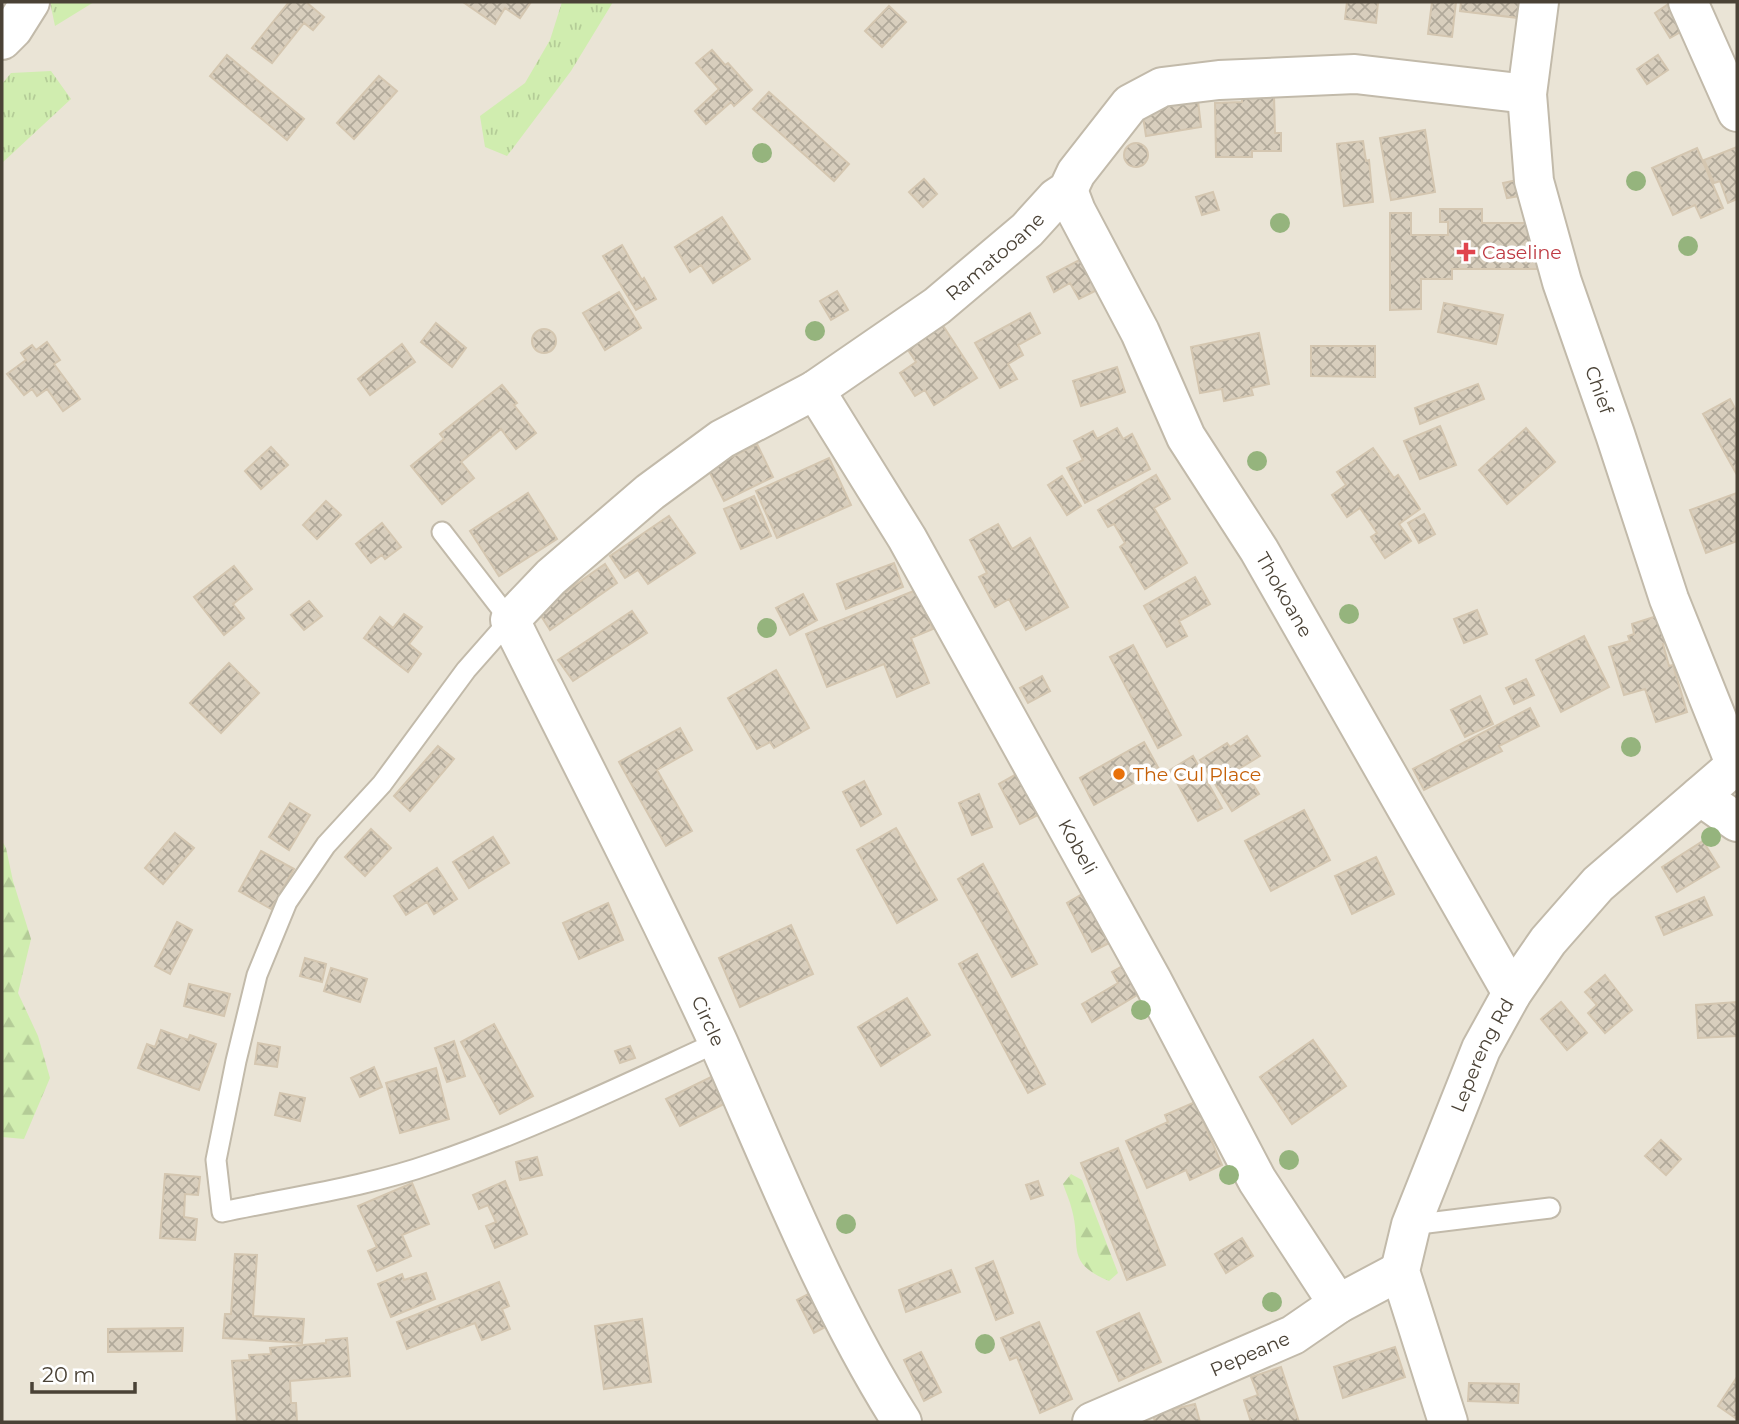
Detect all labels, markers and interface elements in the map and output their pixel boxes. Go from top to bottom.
street label: Ramatooane [941,207,1049,305]
place label: Caseline [1482,241,1562,264]
marker: Caseline [1456,242,1476,262]
street label: Chief [1581,363,1619,418]
street label: Thokoane [1251,548,1318,641]
place label: The Cul Place [1133,763,1261,786]
marker: The Cul Place [1111,766,1127,782]
street label: Kobeli [1053,815,1102,878]
street label: Circle [686,992,730,1050]
street label: Lepereng Rd [1446,994,1518,1115]
street label: Pepeane [1206,1326,1293,1381]
scale bar [32,1350,135,1394]
text: 20 m [42,1362,96,1387]

